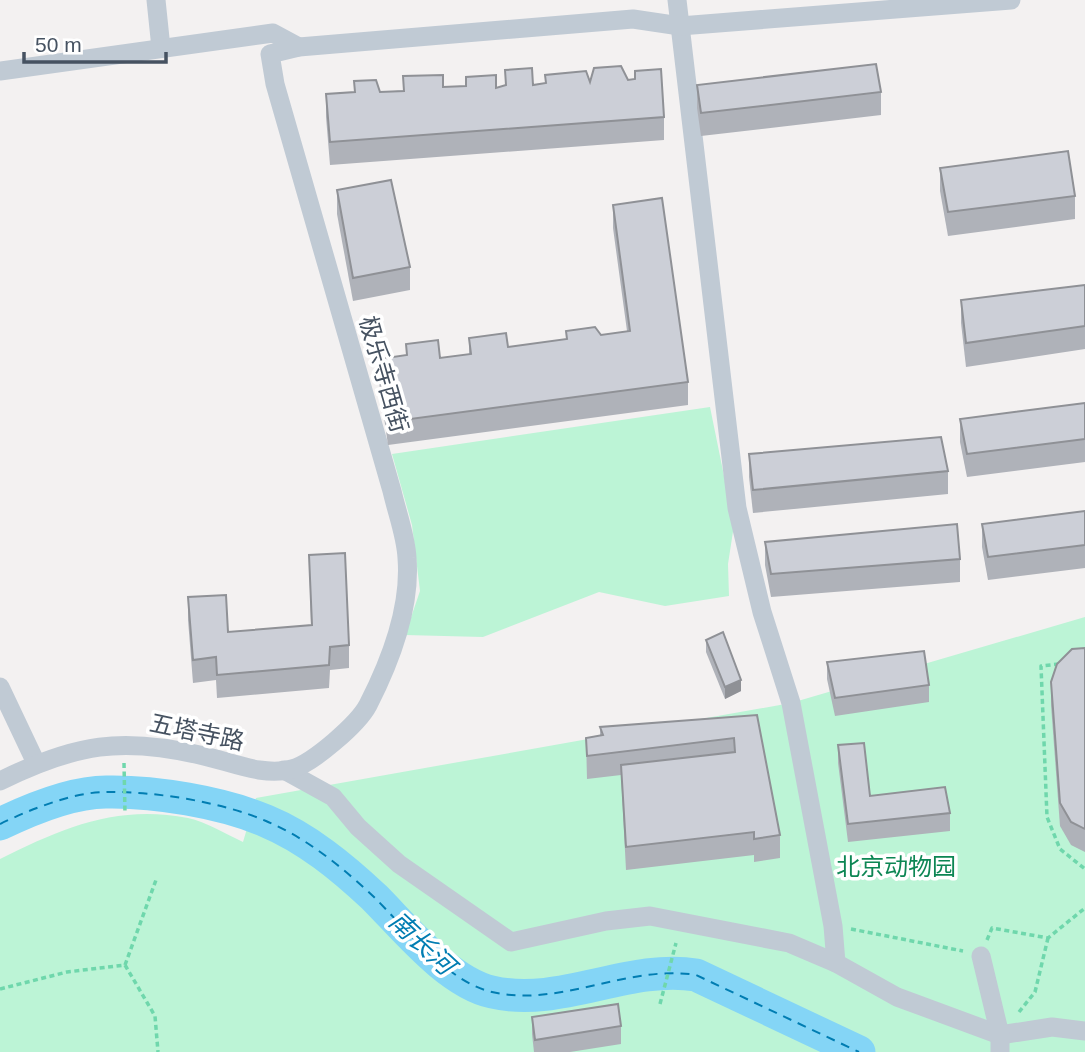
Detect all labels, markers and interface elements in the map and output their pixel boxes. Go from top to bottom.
scale bar [24,21,166,65]
text: 50 m [35,33,82,56]
street label: 极乐寺西街 [354,313,414,435]
street label: 五塔寺路 [147,709,247,755]
park label: 北京动物园 [836,853,956,880]
water label: 南长河 [383,905,464,984]

